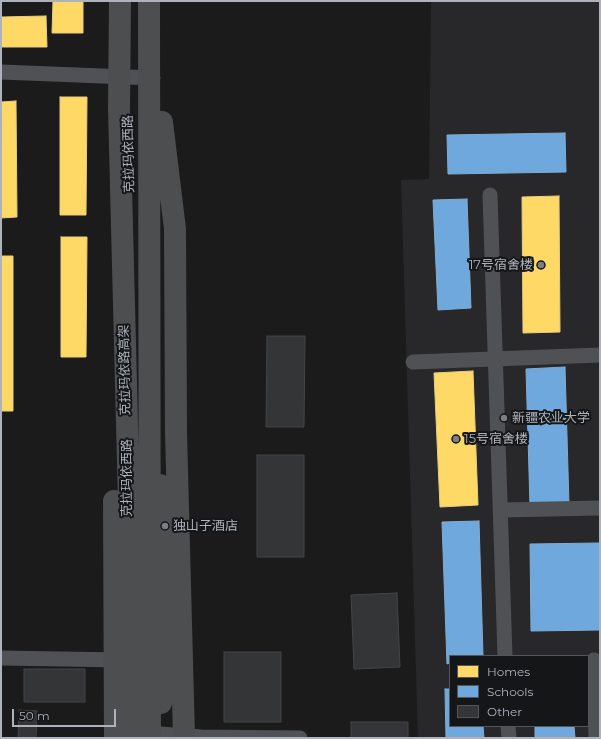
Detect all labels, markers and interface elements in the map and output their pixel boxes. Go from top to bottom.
street label: 克拉玛依西路 [121,115,137,193]
place label: 17号宿舍楼 [469,257,533,273]
marker: 17号宿舍楼 [536,260,546,270]
street label: 克拉玛依路高架 [116,324,134,416]
place label: 新疆农业大学 [512,410,590,426]
marker: 新疆农业大学 [499,413,509,423]
place label: 15号宿舍楼 [464,431,528,447]
marker: 15号宿舍楼 [451,434,461,444]
street label: 克拉玛依西路 [119,439,135,517]
place label: 独山子酒店 [173,518,238,534]
marker: 独山子酒店 [160,521,170,531]
legend [449,655,589,727]
text: Homes [487,664,530,679]
text: Schools [487,684,533,699]
scale bar [14,701,118,727]
text: Other [487,704,522,719]
text: 50 m [19,708,50,723]

